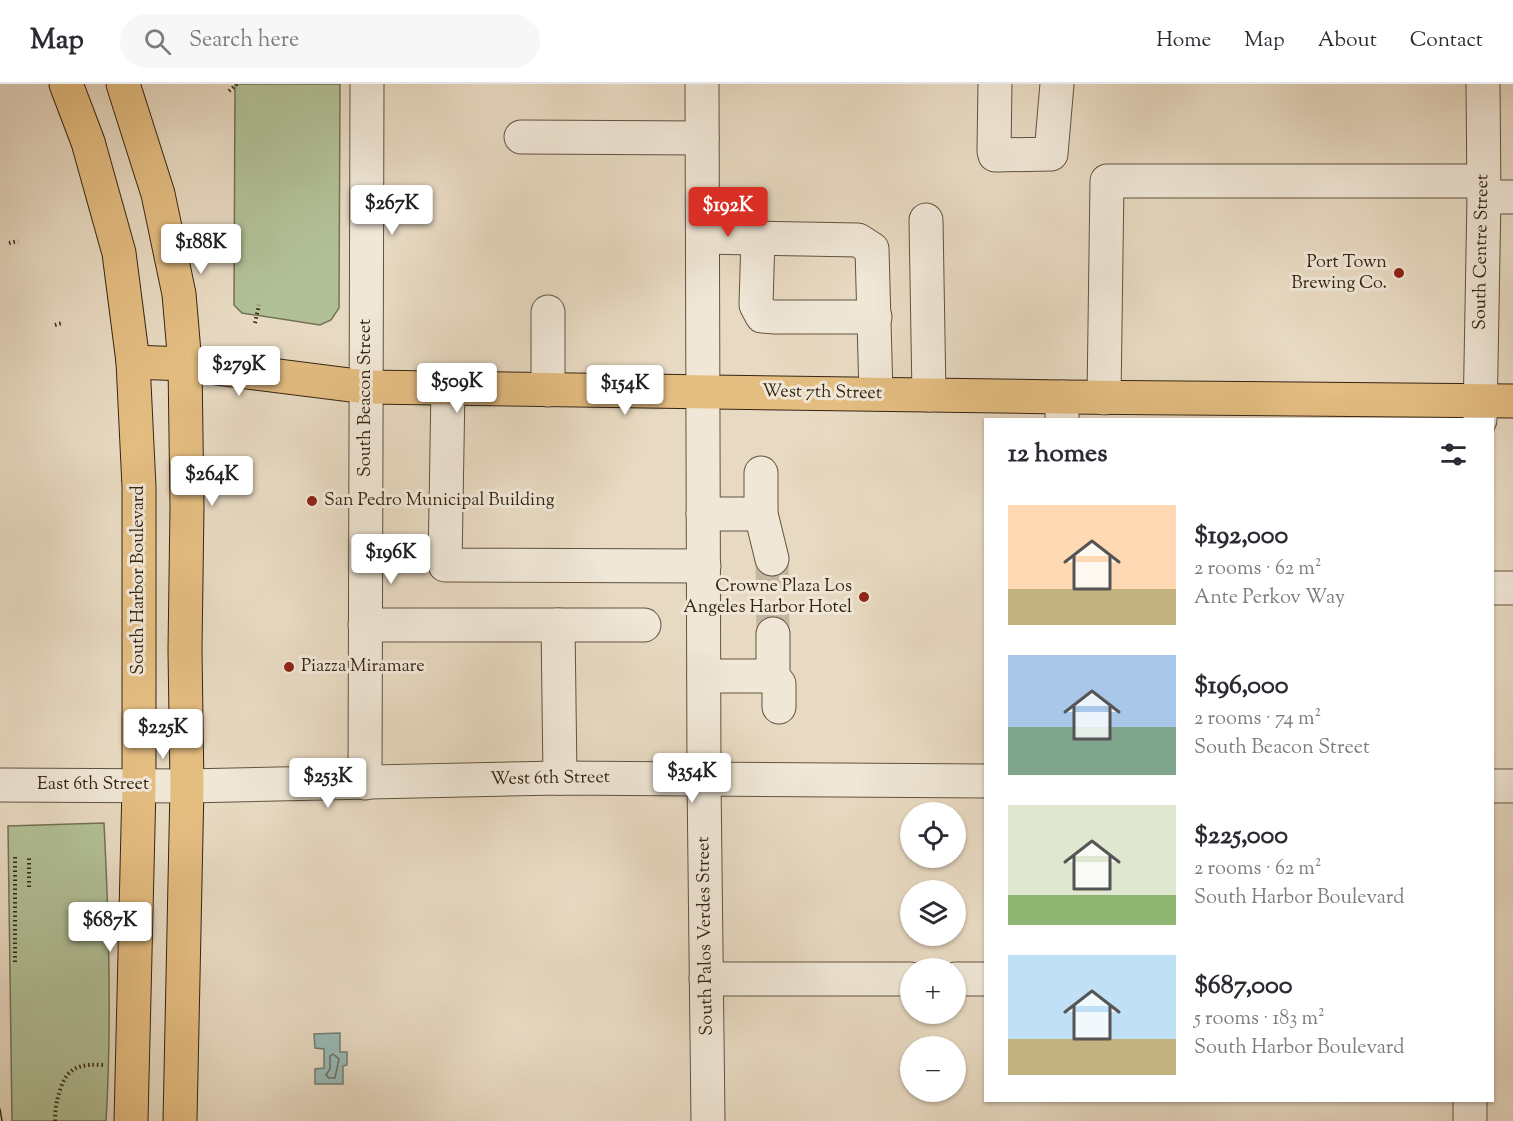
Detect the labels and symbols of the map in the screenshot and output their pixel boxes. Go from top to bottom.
street label: South Centre Street [1468,174,1496,330]
pin: $267K [350,185,434,236]
pin: $192K [686,187,770,238]
pin: $188K [159,224,243,275]
place label: Port Town Brewing Co. [1291,250,1387,297]
marker: Port Town Brewing Co. [1392,266,1406,280]
street label: South Beacon Street [353,319,379,477]
pin: $279K [197,346,281,397]
pin: $509K [415,363,499,414]
pin: $154K [583,365,667,416]
street label: West 7th Street [762,379,882,407]
pin: $264K [170,456,254,507]
street label: South Harbor Boulevard [126,485,152,675]
place label: San Pedro Municipal Building [324,488,555,514]
marker: San Pedro Municipal Building [305,494,319,508]
pin: $196K [349,534,433,585]
place label: Crowne Plaza Los Angeles Harbor Hotel [683,574,852,621]
marker: Crowne Plaza Los Angeles Harbor Hotel [857,590,871,604]
place label: Piazza Miramare [301,654,425,680]
marker: Piazza Miramare [282,660,296,674]
pin: $225K [121,709,205,760]
pin: $354K [650,753,734,804]
pin: $253K [286,758,370,809]
street label: West 6th Street [490,765,610,793]
street label: East 6th Street [37,772,149,798]
street label: South Palos Verdes Street [691,836,721,1036]
pin: $687K [68,902,152,953]

